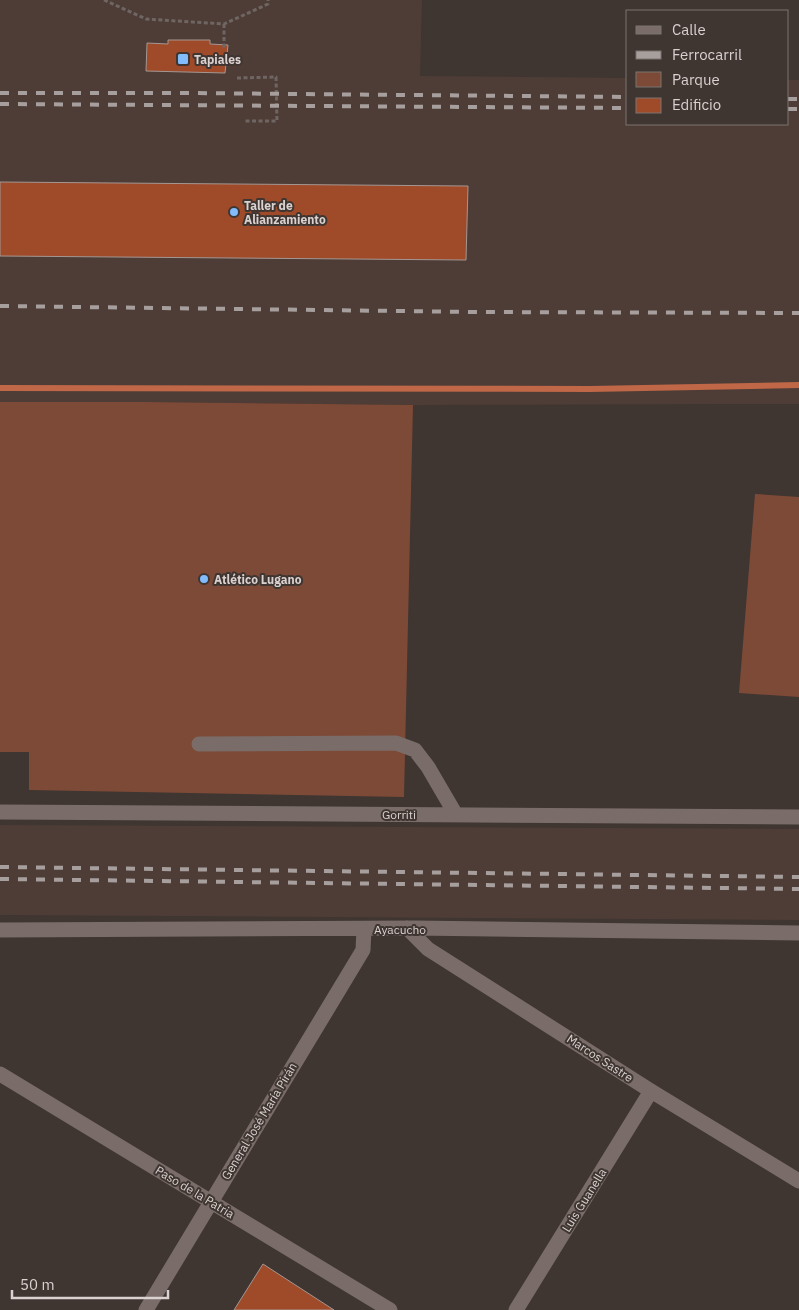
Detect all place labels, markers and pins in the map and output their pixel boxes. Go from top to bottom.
marker: Tapiales [176,52,190,66]
place label: Tapiales [194,52,241,67]
place label: Taller de Alianzamiento [244,198,326,227]
marker: Taller de Alianzamiento [228,206,240,218]
place label: Atlético Lugano [214,572,302,587]
marker: Atlético Lugano [198,573,210,585]

